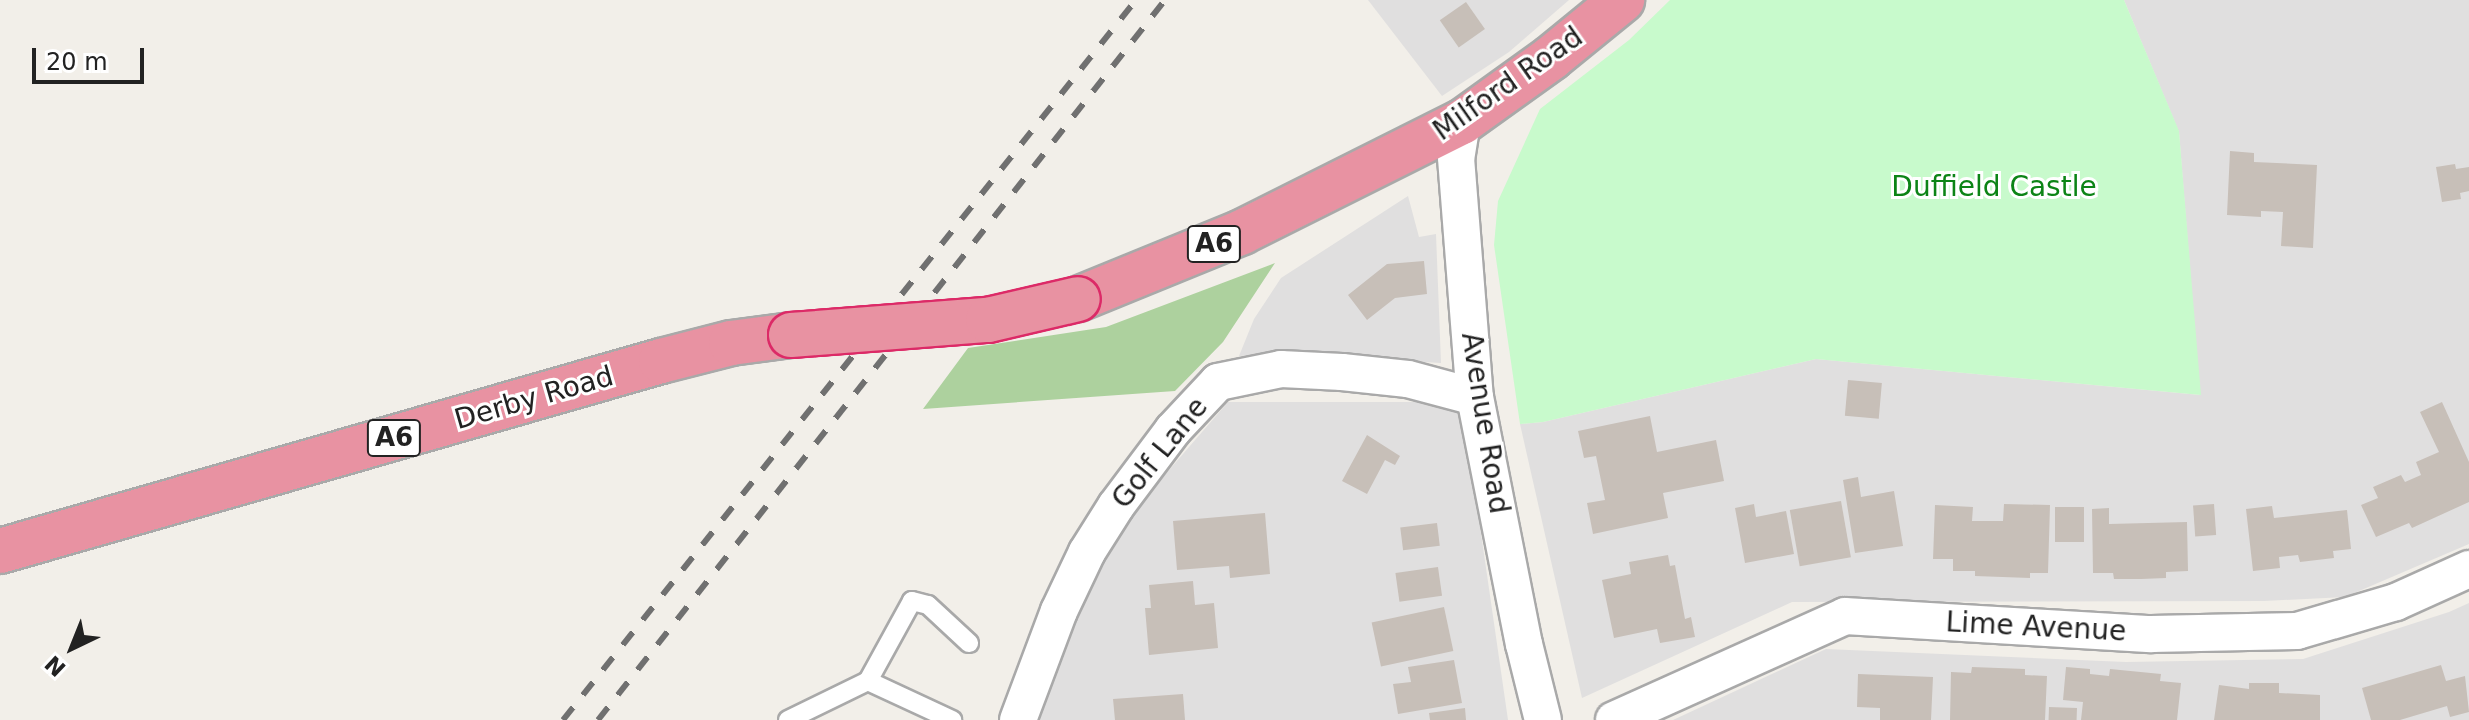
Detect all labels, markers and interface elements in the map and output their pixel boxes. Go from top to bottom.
street label: Milford Road [1427,20,1589,148]
scale bar [36,32,148,82]
text: 20 m [46,48,108,76]
park label: Duffield Castle [1891,170,2097,204]
road number: A6 [1186,222,1242,266]
street label: Avenue Road [1454,330,1516,516]
street label: Derby Road [451,359,617,437]
street label: Golf Lane [1105,391,1215,515]
road number: A6 [366,416,422,460]
street label: Lime Avenue [1945,605,2127,649]
north arrow [32,608,112,688]
text: N [40,650,71,681]

